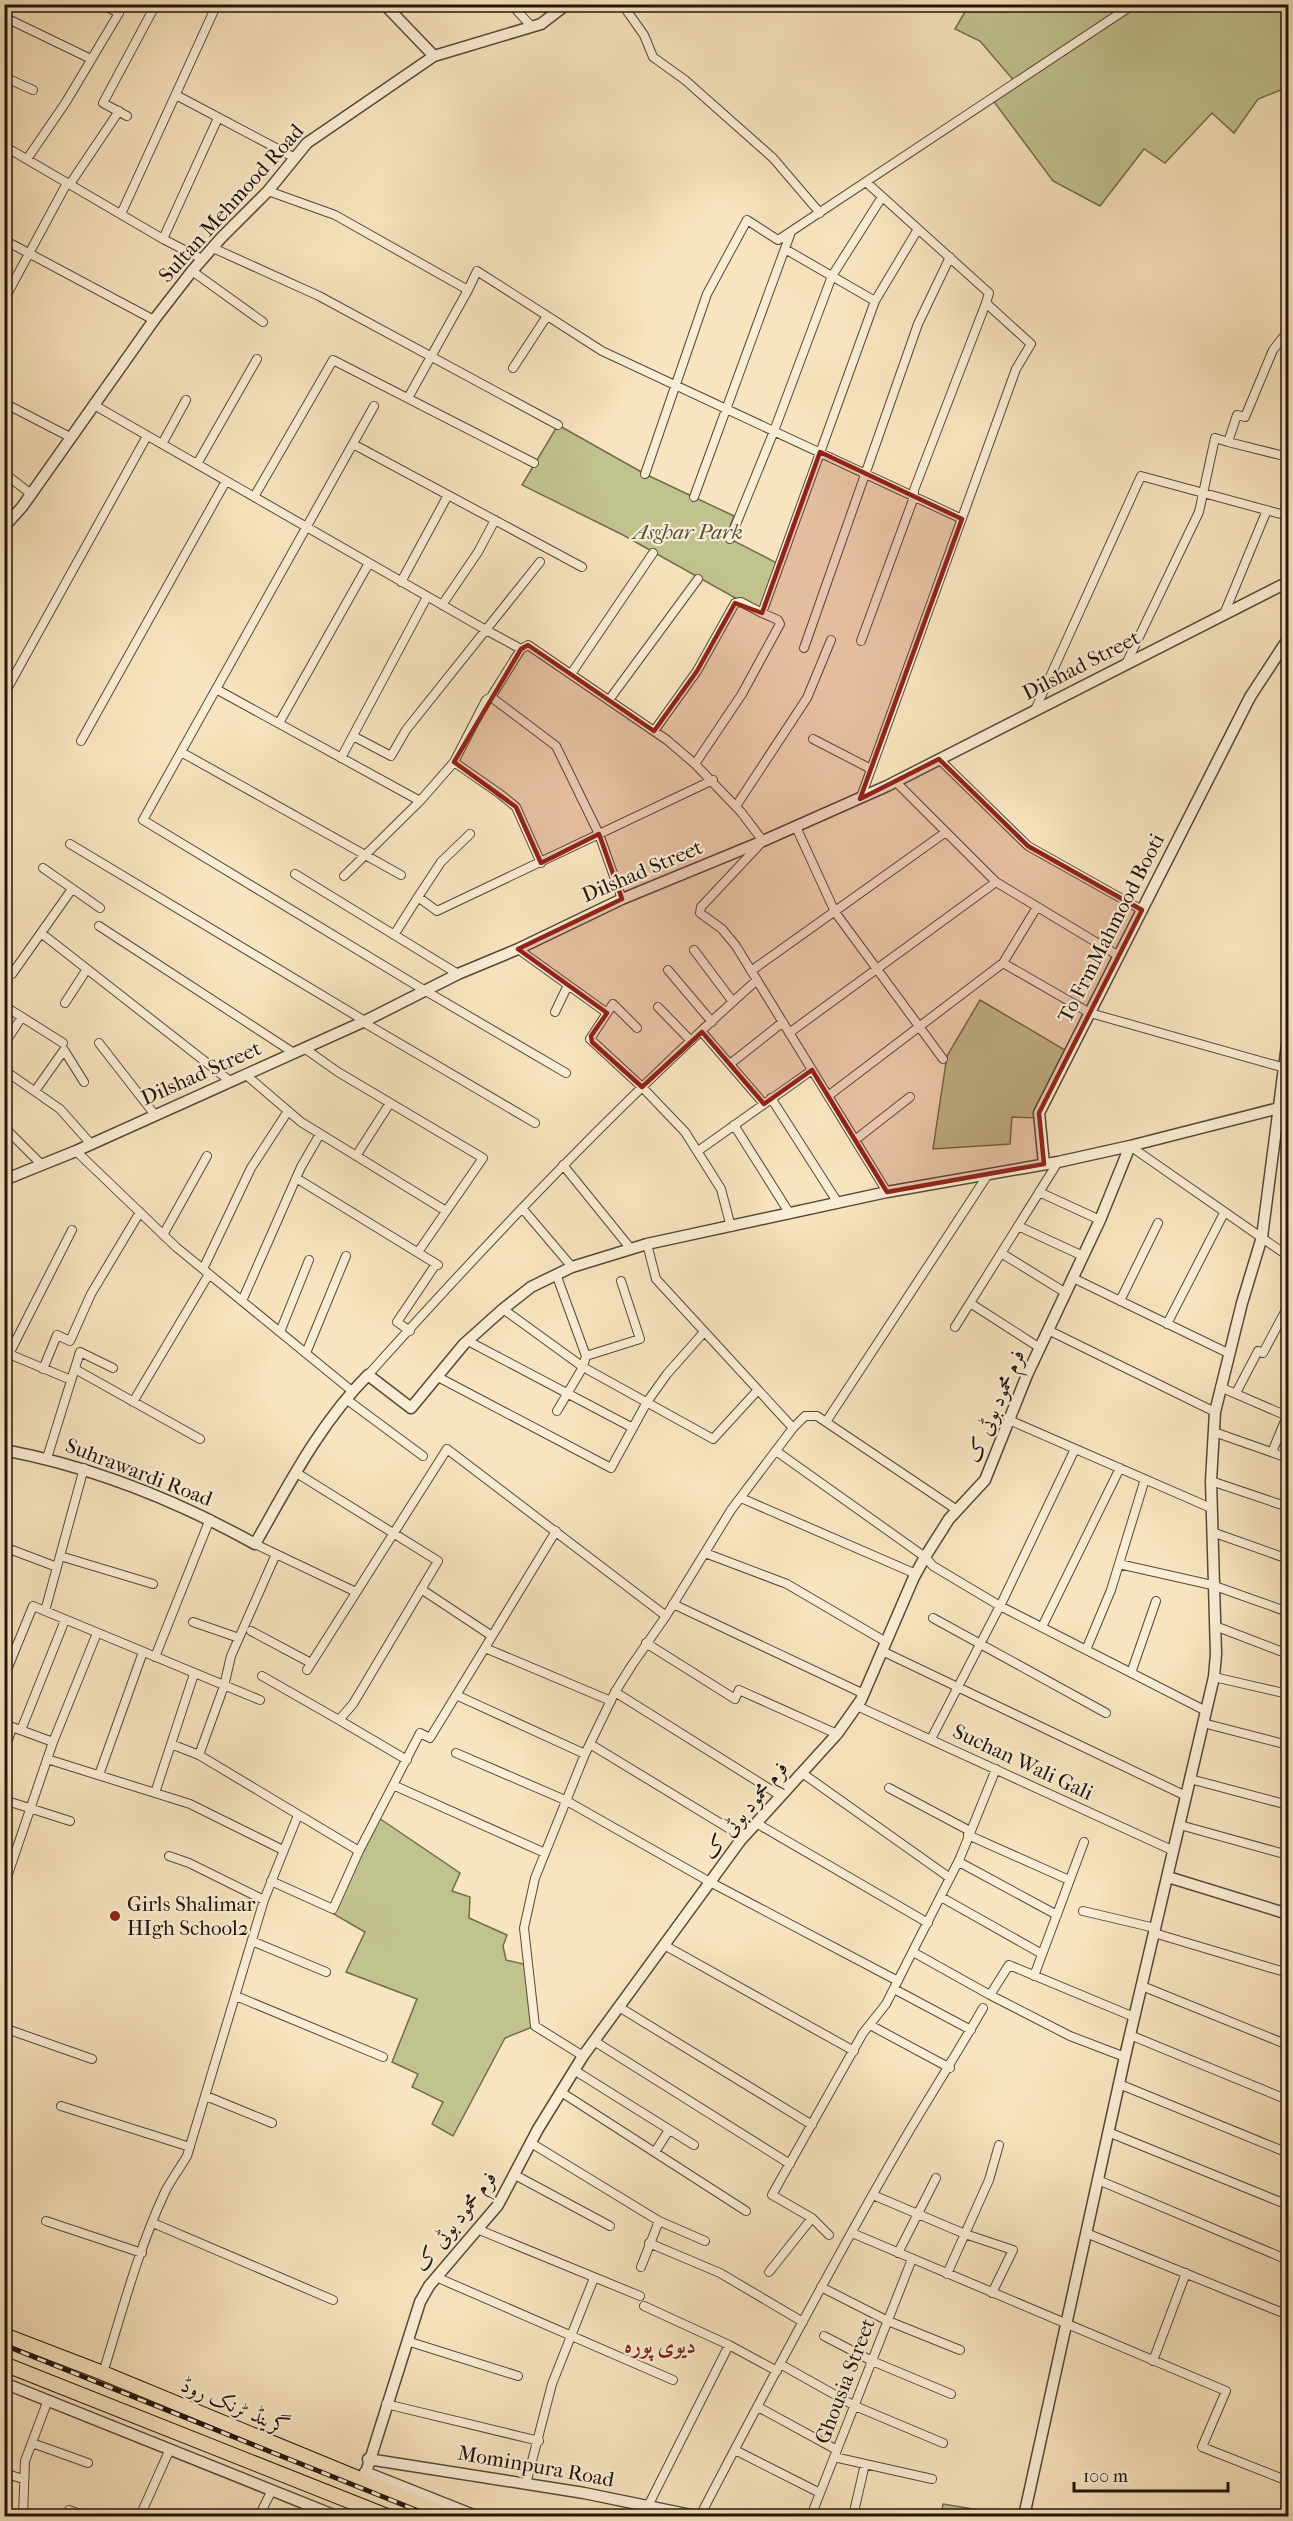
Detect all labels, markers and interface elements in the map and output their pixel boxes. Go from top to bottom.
street label: Sultan Mehmood Road [154,119,309,287]
park label: Asghar Park [630,520,743,544]
street label: Dilshad Street [1018,625,1144,705]
street label: To FrmMahmood Booti [1053,829,1169,1027]
street label: Dilshad Street [578,835,706,907]
street label: Dilshad Street [137,1036,265,1110]
street label: فرم محمود بوٹی ک [960,1346,1035,1468]
street label: Suhrawardi Road [62,1433,216,1511]
street label: Suchan Wali Gali [949,1719,1097,1805]
street label: فرم محمود بوٹی ک [697,1756,797,1868]
place label: Girls Shalimar HIgh School2 [127,1892,255,1940]
marker: Girls Shalimar HIgh School2 [108,1909,122,1923]
street label: فرم محمود بوٹی ک [409,2166,506,2279]
street label: Ghousia Street [810,2314,880,2447]
district label: دیوی پورہ [624,2333,696,2362]
street label: گرینڈ ٹرنک روڈ [177,2371,293,2440]
street label: Mominpura Road [456,2440,617,2492]
scale bar [1074,2455,1228,2493]
text: 100 m [1083,2466,1128,2487]

